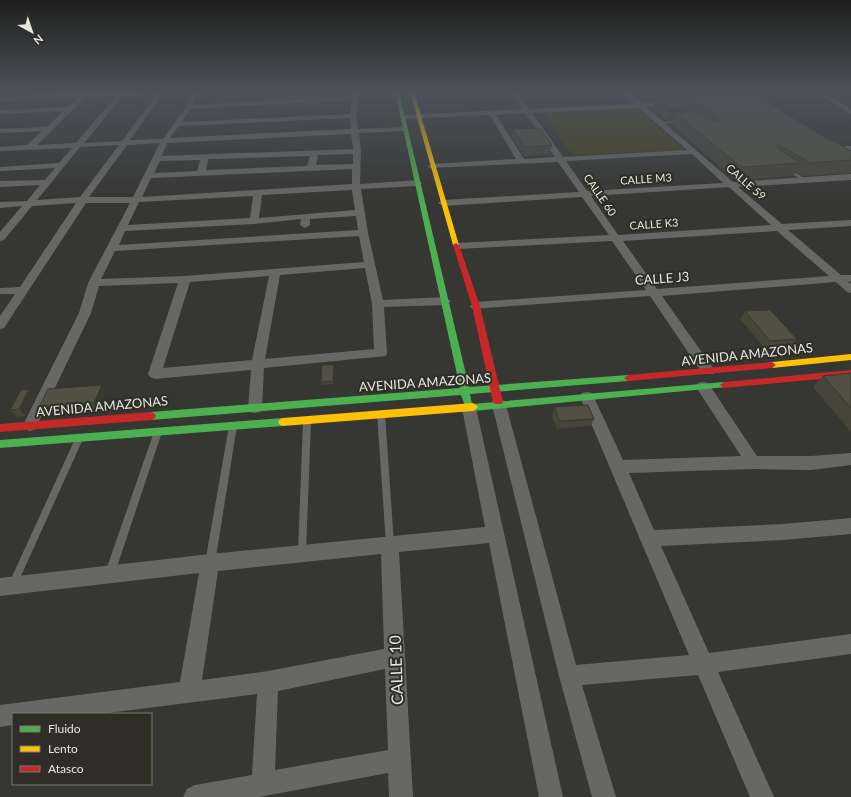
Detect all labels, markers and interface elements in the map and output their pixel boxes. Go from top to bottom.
north arrow [12,12,52,52]
text: N [31,32,46,48]
street label: CALLE 59 [724,161,769,202]
street label: CALLE M3 [620,170,672,187]
street label: CALLE 60 [581,171,620,219]
street label: CALLE K3 [629,215,679,232]
street label: CALLE J3 [634,268,690,288]
street label: AVENIDA AMAZONAS [680,339,814,369]
street label: AVENIDA AMAZONAS [358,369,492,395]
street label: AVENIDA AMAZONAS [35,392,169,420]
street label: CALLE 10 [385,635,406,705]
legend [12,713,152,785]
text: Fluido [48,721,81,736]
text: Lento [48,741,78,756]
text: Atasco [48,761,84,776]

